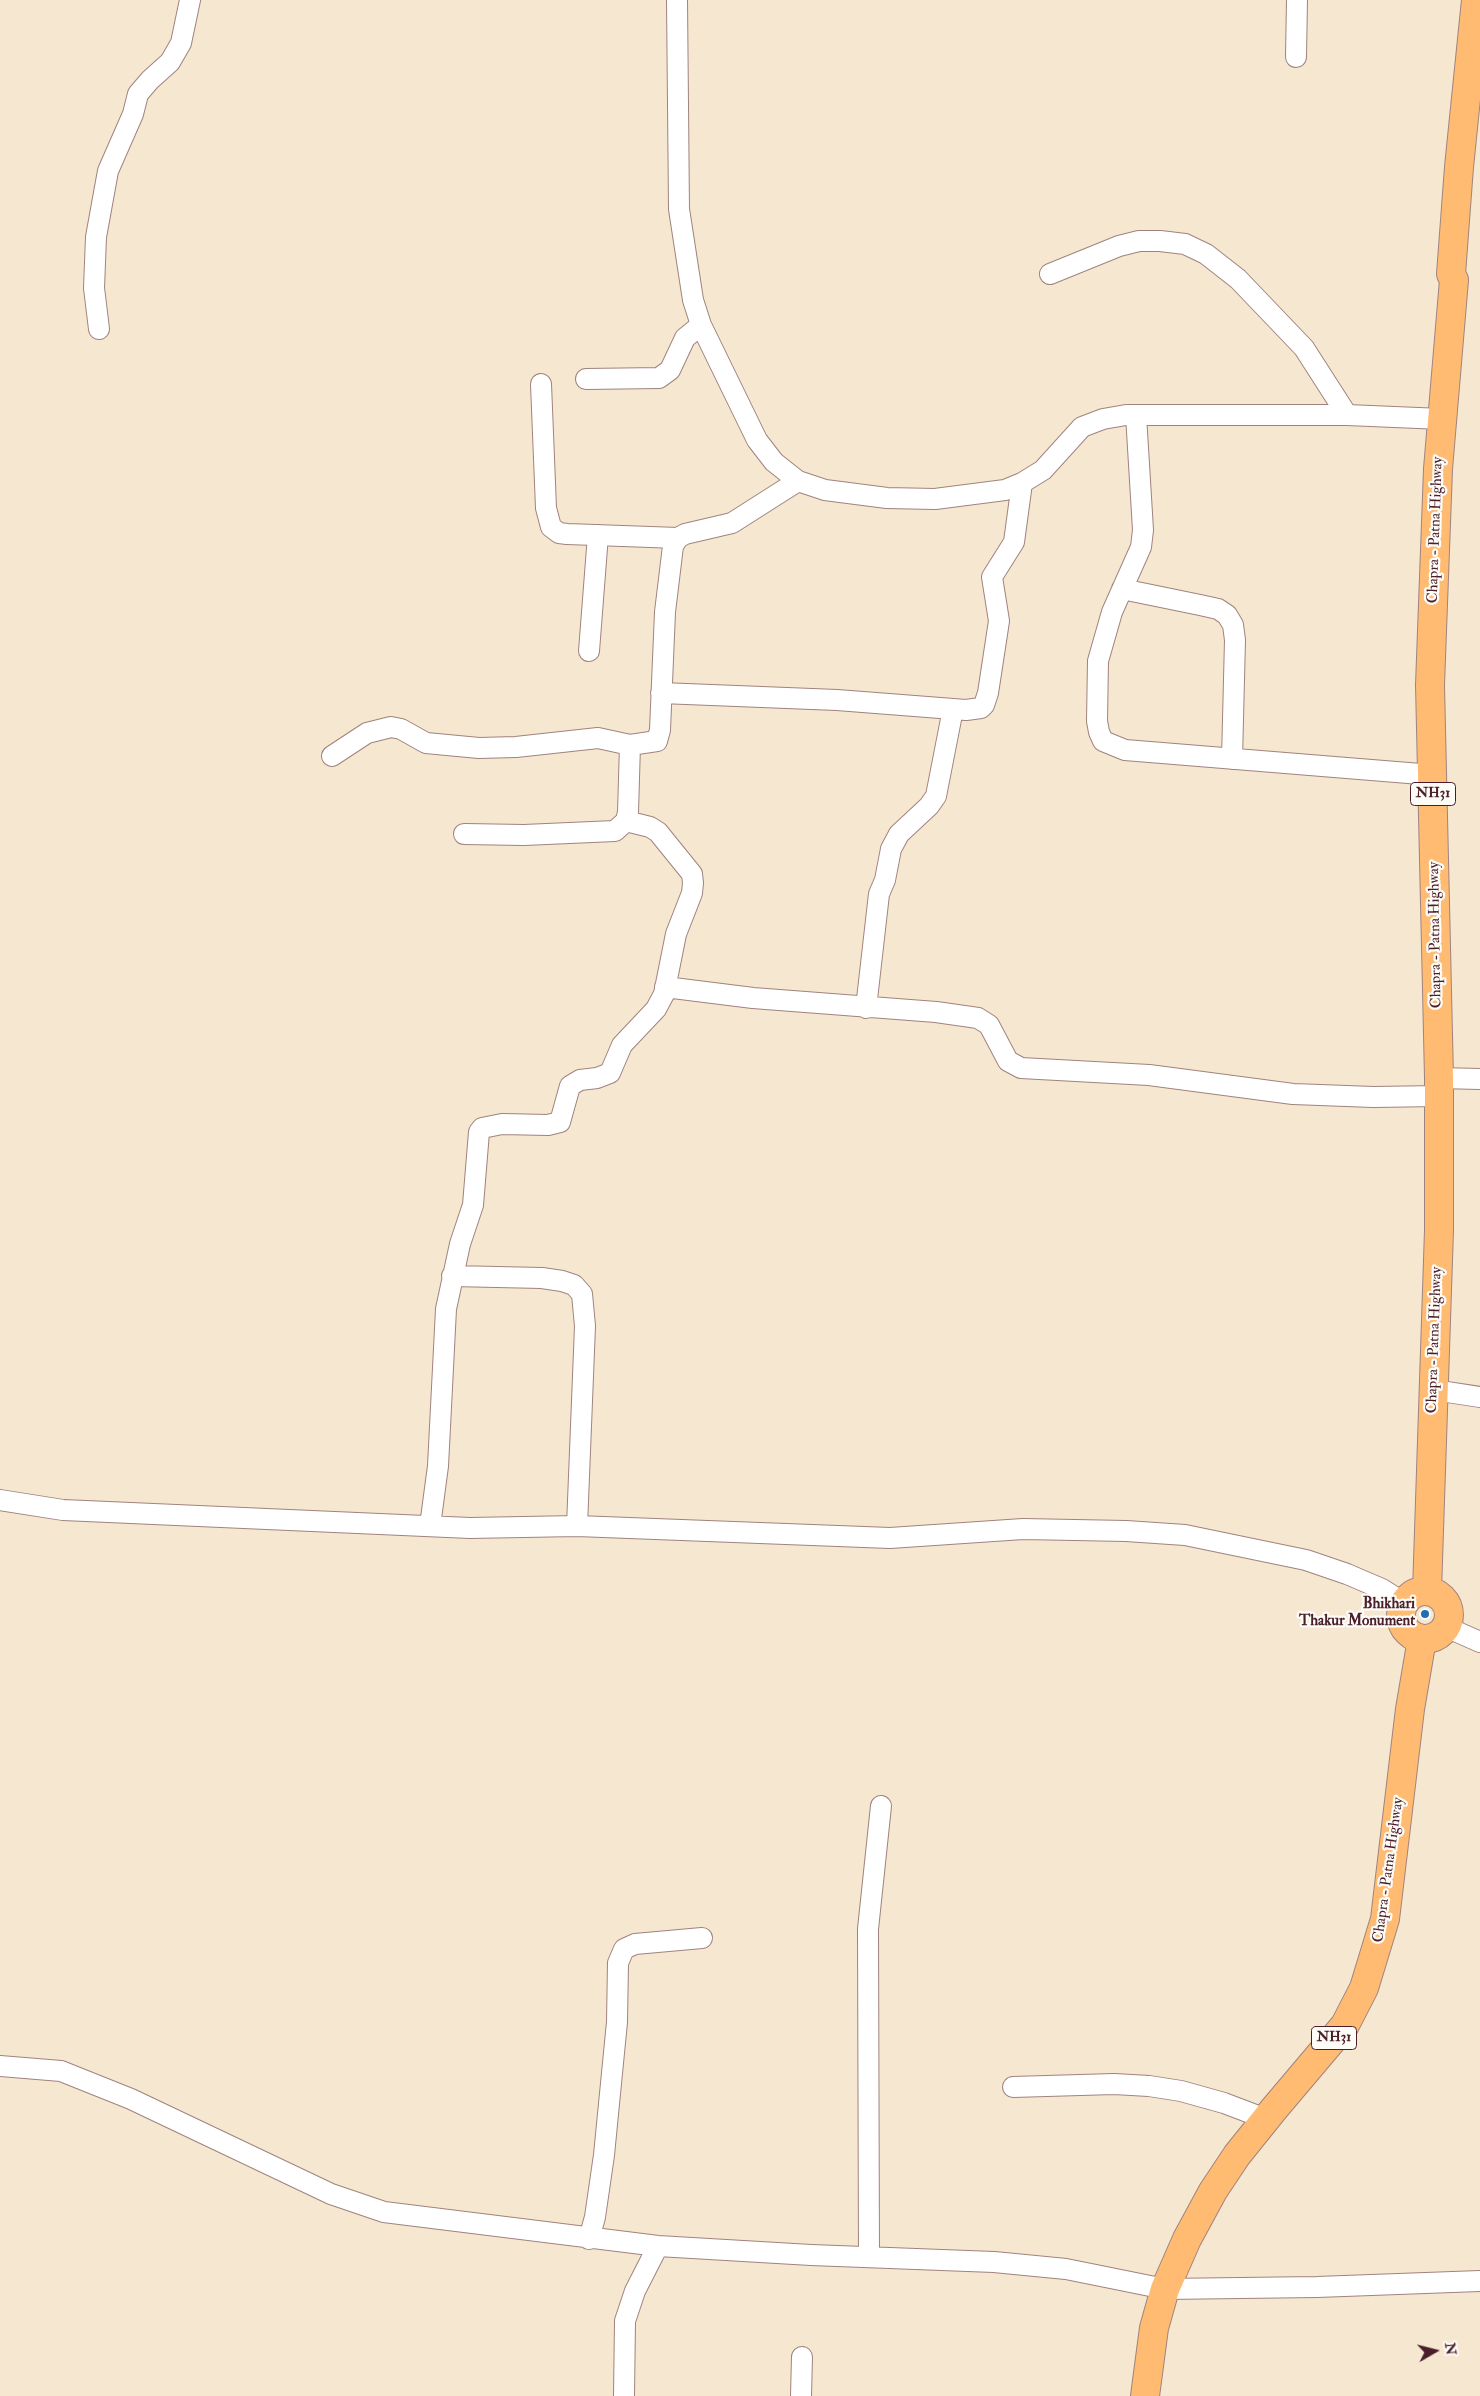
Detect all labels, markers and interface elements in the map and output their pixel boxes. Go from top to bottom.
street label: Chapra - Patna Highway [1424,456,1448,604]
road number: NH31 [1410,782,1456,806]
street label: Chapra - Patna Highway [1426,862,1446,1008]
street label: Chapra - Patna Highway [1423,1266,1447,1414]
place label: Bhikhari Thakur Monument [1299,1596,1415,1631]
marker: Bhikhari Thakur Monument [1419,1608,1431,1620]
street label: Chapra - Patna Highway [1370,1796,1408,1944]
road number: NH31 [1312,2026,1356,2050]
north arrow [1410,2326,1460,2376]
text: N [1441,2341,1460,2356]

